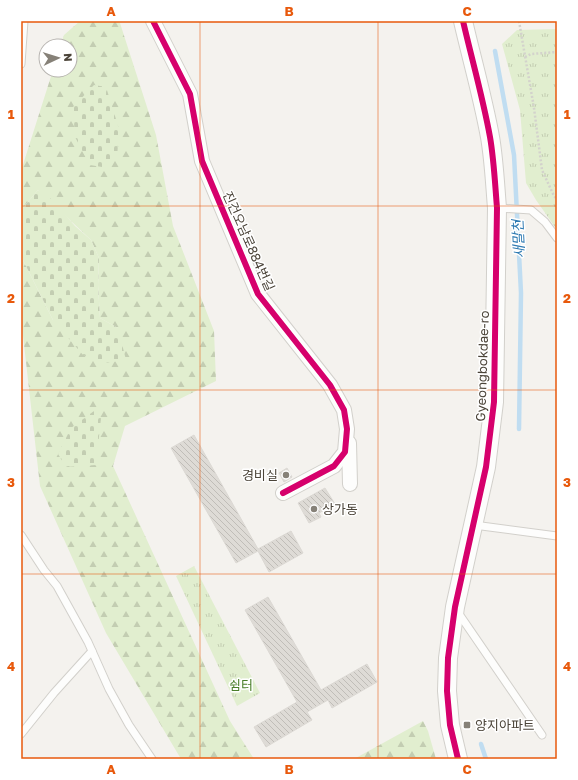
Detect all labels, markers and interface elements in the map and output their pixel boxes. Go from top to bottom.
text: A [106,3,116,19]
text: B [284,3,294,19]
text: C [462,3,472,19]
north arrow [38,38,78,78]
text: N [62,53,75,62]
text: 1 [8,106,15,122]
text: 1 [564,106,571,122]
street label: 진건오남로884번길 [220,189,278,293]
water label: 새말천 [508,218,527,259]
text: 2 [7,290,15,306]
text: 2 [563,290,571,306]
street label: Gyeongbokdae-ro [472,310,492,422]
place label: 경비실 [242,467,278,483]
marker: 경비실 [281,470,291,480]
text: 3 [7,474,15,490]
text: 3 [563,474,571,490]
place label: 상가동 [322,501,358,517]
marker: 상가동 [309,504,319,514]
text: 4 [7,658,15,674]
text: 4 [563,658,571,674]
park label: 쉼터 [229,677,253,693]
place label: 양지아파트 [475,717,535,733]
marker: 양지아파트 [462,720,472,730]
text: A [106,761,116,777]
text: B [284,761,294,777]
text: C [462,761,472,777]

